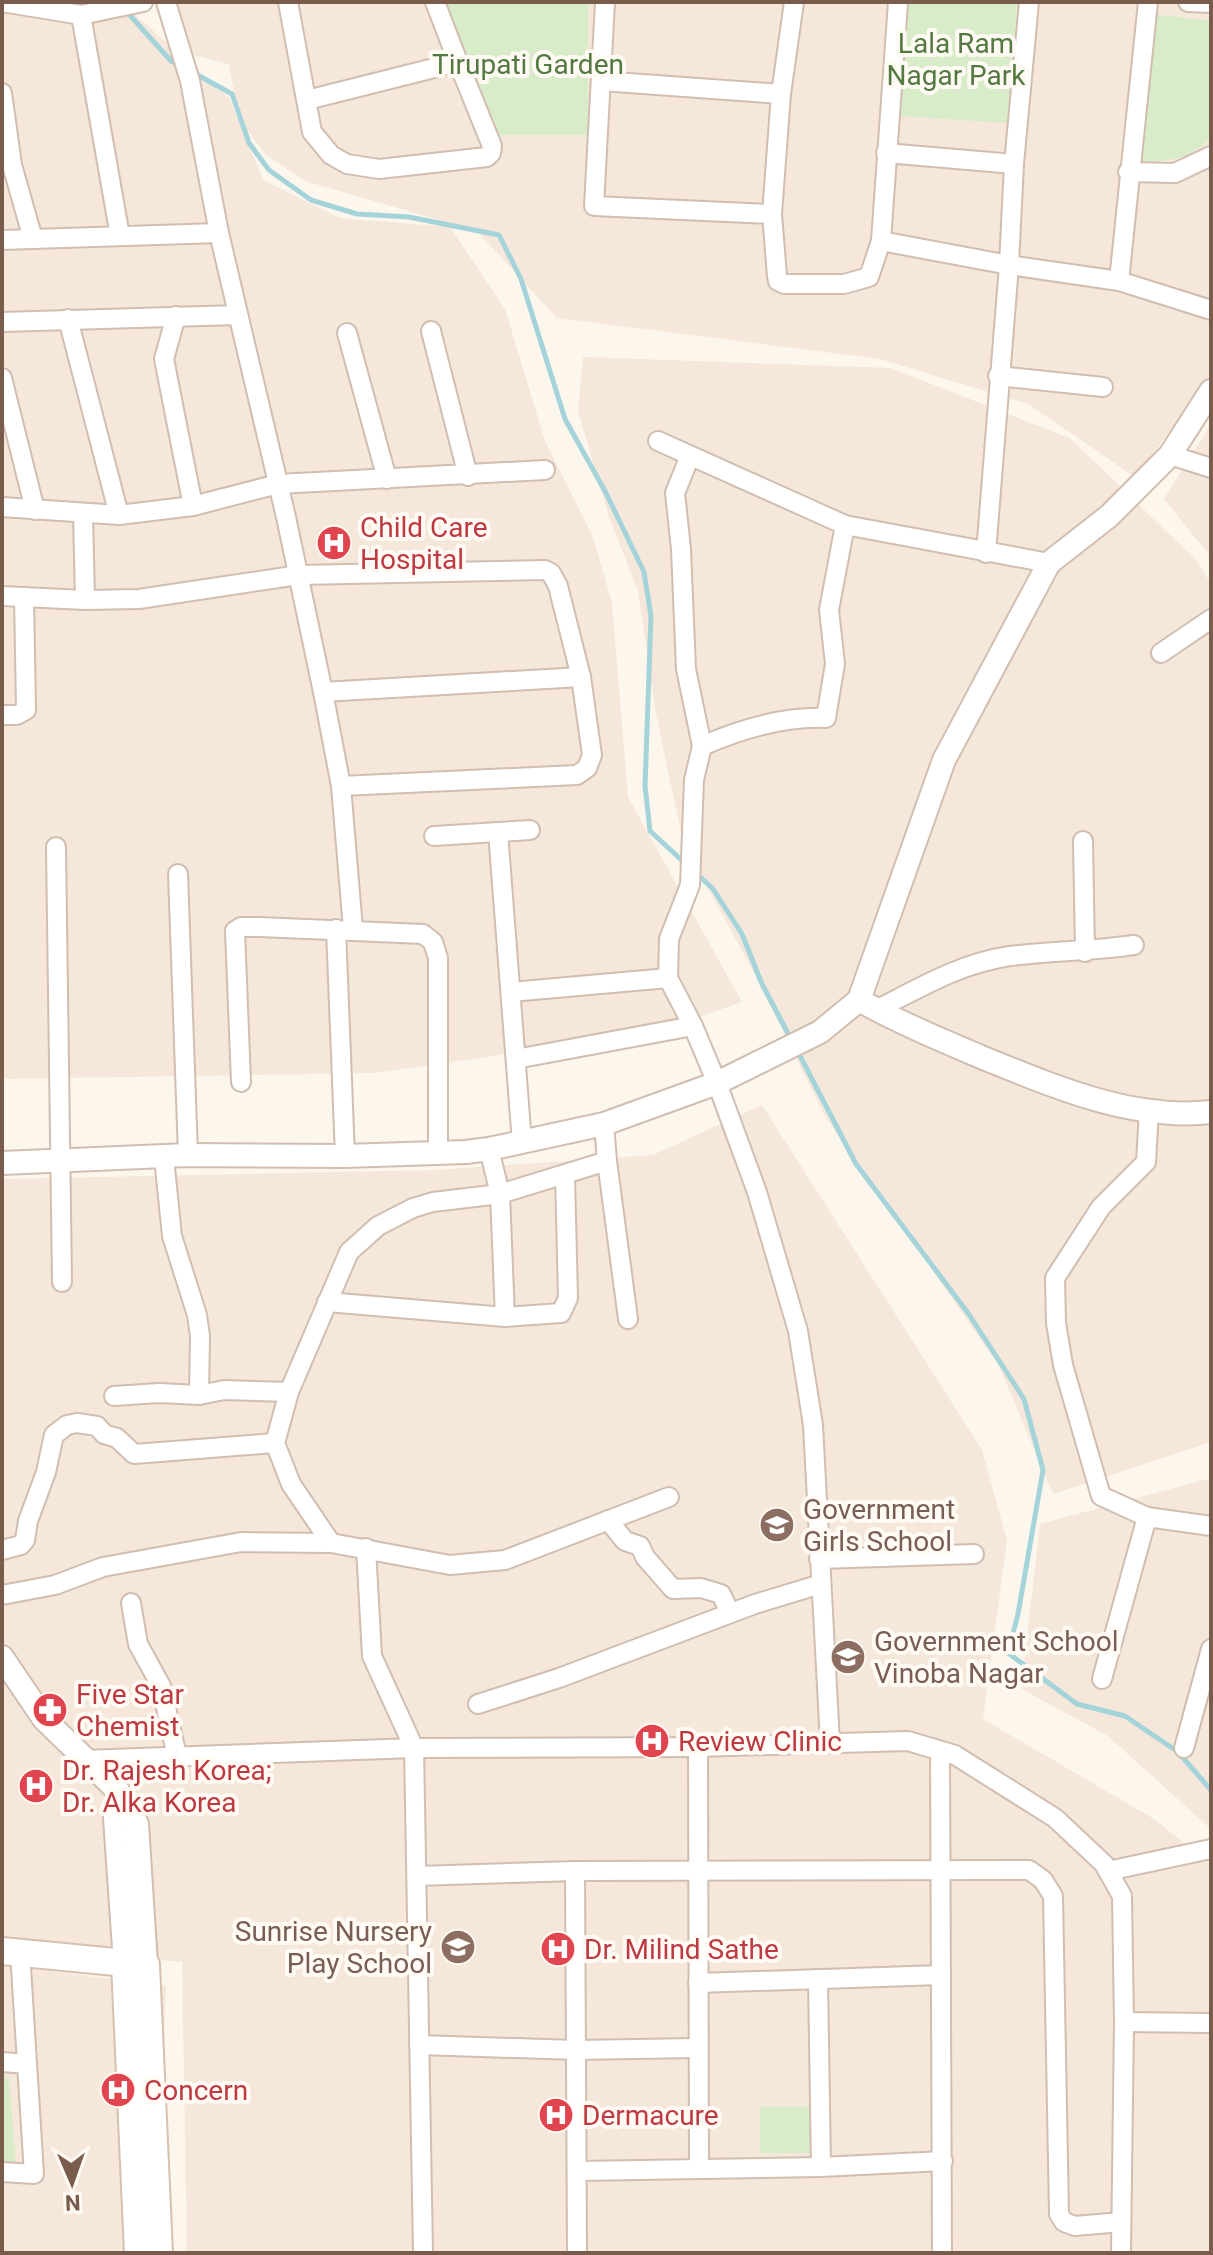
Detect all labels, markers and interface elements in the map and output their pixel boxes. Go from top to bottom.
park label: Lala Ram Nagar Park [886,27,1026,92]
park label: Tirupati Garden [432,48,624,81]
place label: Child Care Hospital [360,511,488,576]
hospital icon: Child Care Hospital [315,524,353,562]
place label: Government Girls School [803,1493,955,1558]
school or university icon: Government Girls School [758,1506,796,1544]
place label: Government School Vinoba Nagar [874,1625,1118,1690]
school or university icon: Government School Vinoba Nagar [829,1638,867,1676]
place label: Five Star Chemist [76,1678,184,1743]
pharmacy icon: Five Star Chemist [31,1691,69,1729]
hospital icon: Review Clinic [633,1722,671,1760]
place label: Review Clinic [678,1725,842,1758]
place label: Dr. Rajesh Korea; Dr. Alka Korea [62,1754,272,1819]
hospital icon: Dr. Rajesh Korea; Dr. Alka Korea [17,1767,55,1805]
place label: Sunrise Nursery Play School [235,1915,432,1980]
school or university icon: Sunrise Nursery Play School [439,1928,477,1966]
hospital icon: Dr. Milind Sathe [539,1930,577,1968]
place label: Dr. Milind Sathe [584,1933,779,1966]
hospital icon: Concern [99,2071,137,2109]
place label: Concern [144,2074,248,2107]
hospital icon: Dermacure [537,2096,575,2134]
place label: Dermacure [582,2099,719,2132]
north arrow [32,2143,112,2223]
text: N [64,2190,81,2215]

